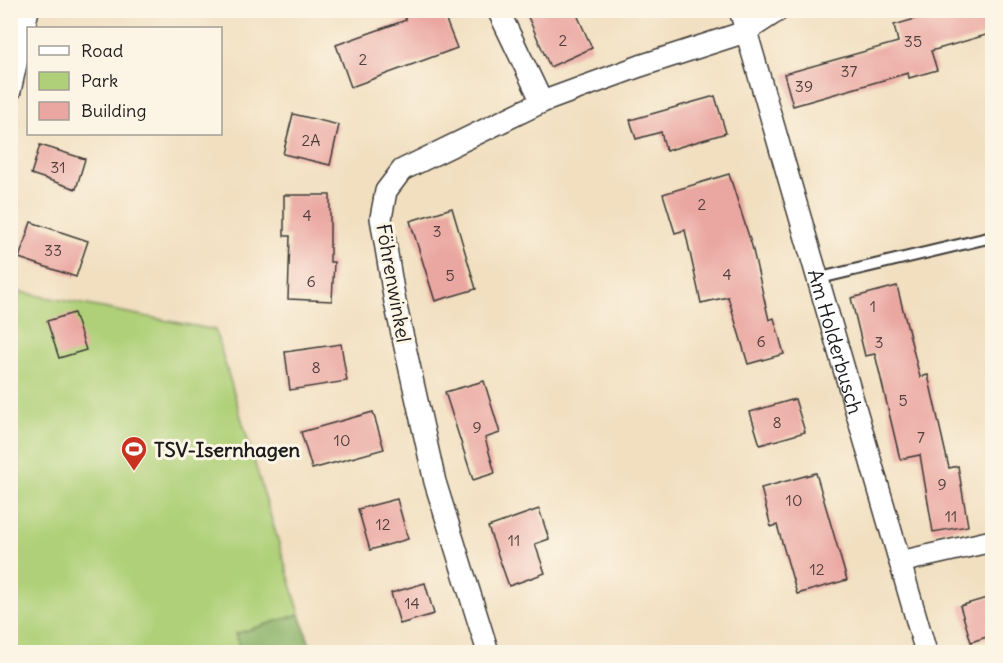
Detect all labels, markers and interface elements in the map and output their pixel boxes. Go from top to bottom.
legend [27,27,222,135]
house number: 2 [559,30,568,50]
house number: 35 [904,31,922,51]
text: Road [81,39,124,62]
house number: 2 [359,49,368,69]
house number: 37 [841,61,858,81]
text: Park [81,69,118,92]
house number: 39 [795,76,813,96]
text: Building [81,99,146,122]
house number: 2A [301,130,321,150]
house number: 31 [50,157,66,177]
house number: 2 [698,194,707,214]
house number: 4 [302,205,312,225]
house number: 3 [432,221,442,241]
street label: Föhrenwinkel [371,222,417,344]
house number: 33 [44,240,62,260]
house number: 4 [722,264,732,284]
house number: 5 [445,265,455,285]
street label: Am Holderbusch [803,266,869,417]
house number: 6 [306,271,316,291]
house number: 1 [870,296,876,316]
house number: 6 [756,331,766,351]
house number: 3 [874,332,884,352]
house number: 8 [311,357,321,377]
house number: 5 [898,390,908,410]
house number: 8 [772,412,782,432]
house number: 9 [472,417,482,437]
house number: 7 [917,427,925,447]
house number: 10 [334,430,350,450]
sports icon: TSV-Isernhagen [119,434,149,472]
place label: TSV-Isernhagen [154,437,301,462]
house number: 9 [937,474,947,494]
house number: 10 [786,490,802,510]
house number: 11 [945,506,957,526]
house number: 12 [375,514,391,534]
house number: 11 [508,530,520,550]
house number: 12 [809,559,825,579]
house number: 14 [404,593,420,613]

